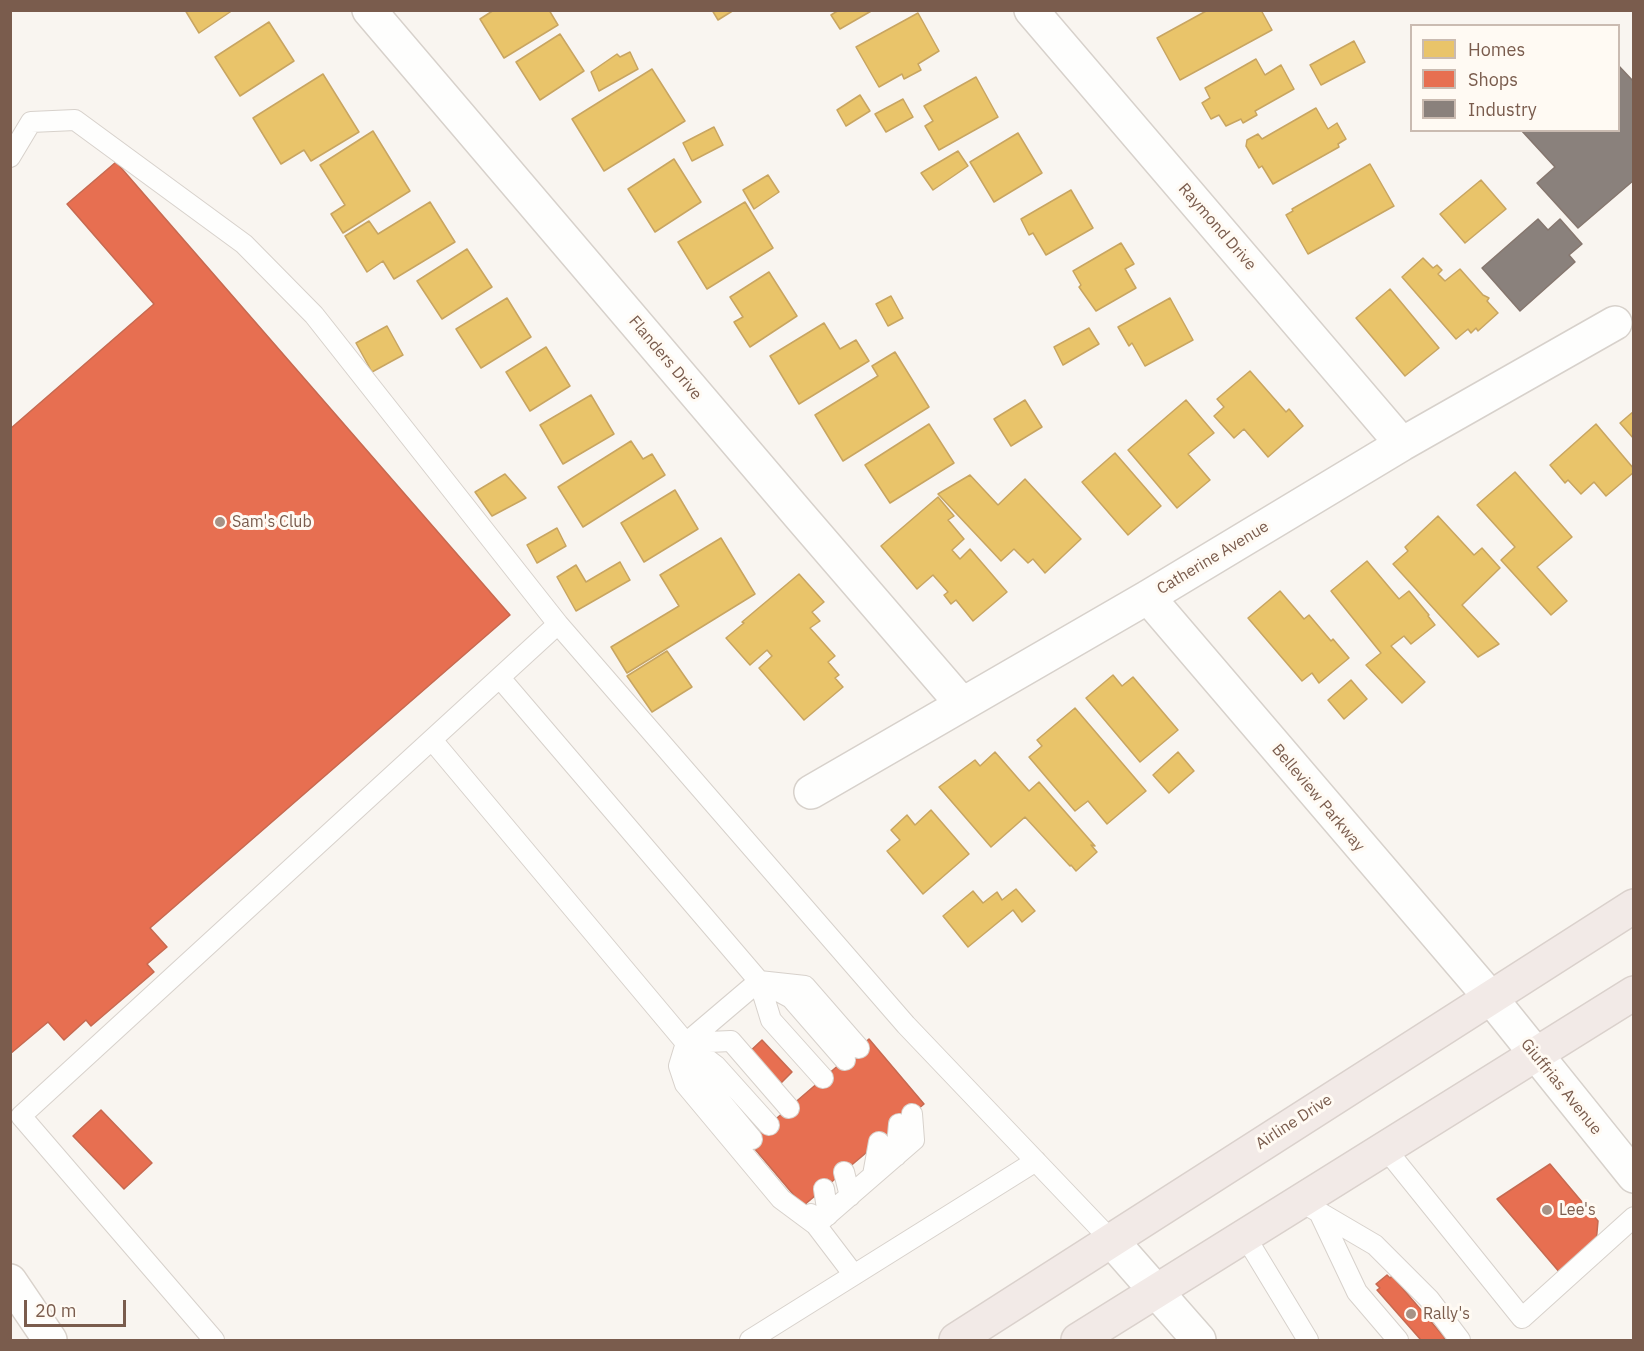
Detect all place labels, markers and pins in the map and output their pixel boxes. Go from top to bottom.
place label: Sam's Club [232,512,312,532]
marker: Sam's Club [213,515,227,529]
place label: Lee's [1559,1200,1596,1220]
marker: Lee's [1540,1203,1554,1217]
place label: Rally's [1423,1304,1470,1324]
marker: Rally's [1404,1307,1418,1321]

